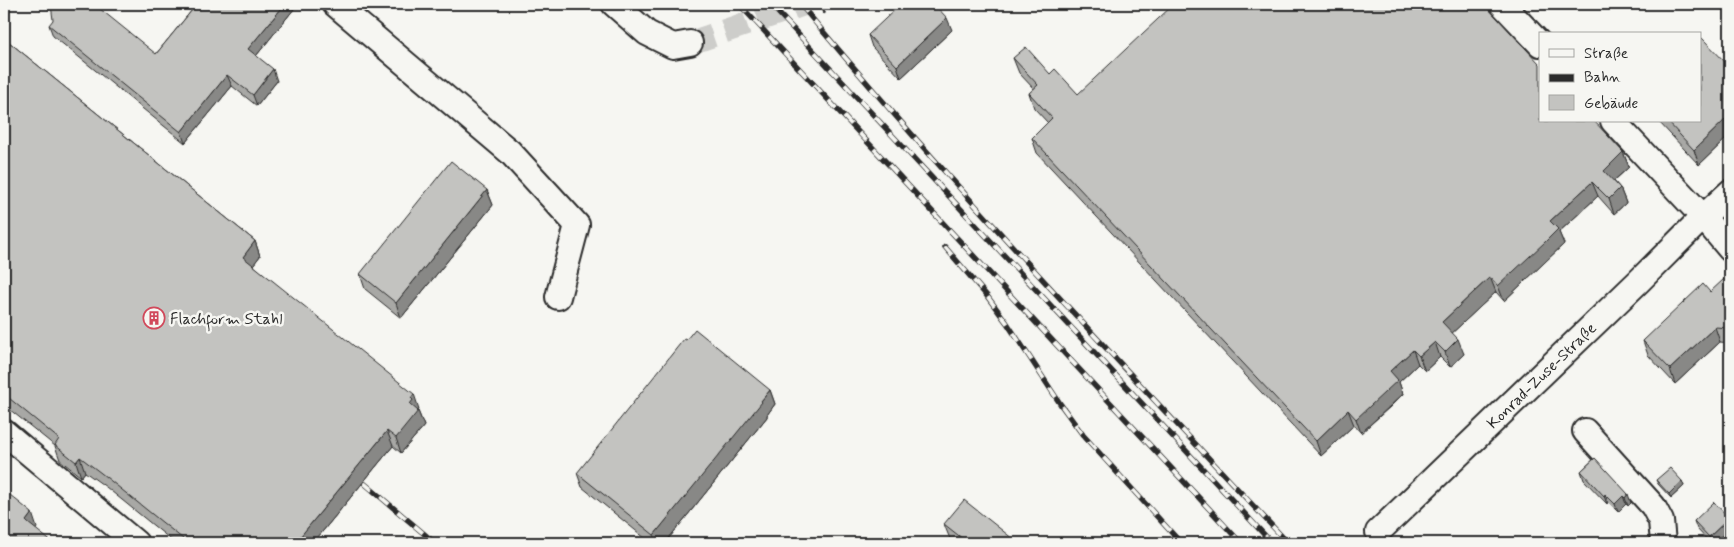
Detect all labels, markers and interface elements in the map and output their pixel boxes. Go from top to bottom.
legend [1539,32,1702,122]
text: Straße [1584,44,1628,64]
text: Bahn [1584,68,1621,88]
text: Gebäude [1584,94,1638,114]
building icon: Flachform Stahl [142,306,166,330]
place label: Flachform Stahl [170,309,282,332]
street label: Konrad-Zuse-Straße [1483,318,1601,434]

